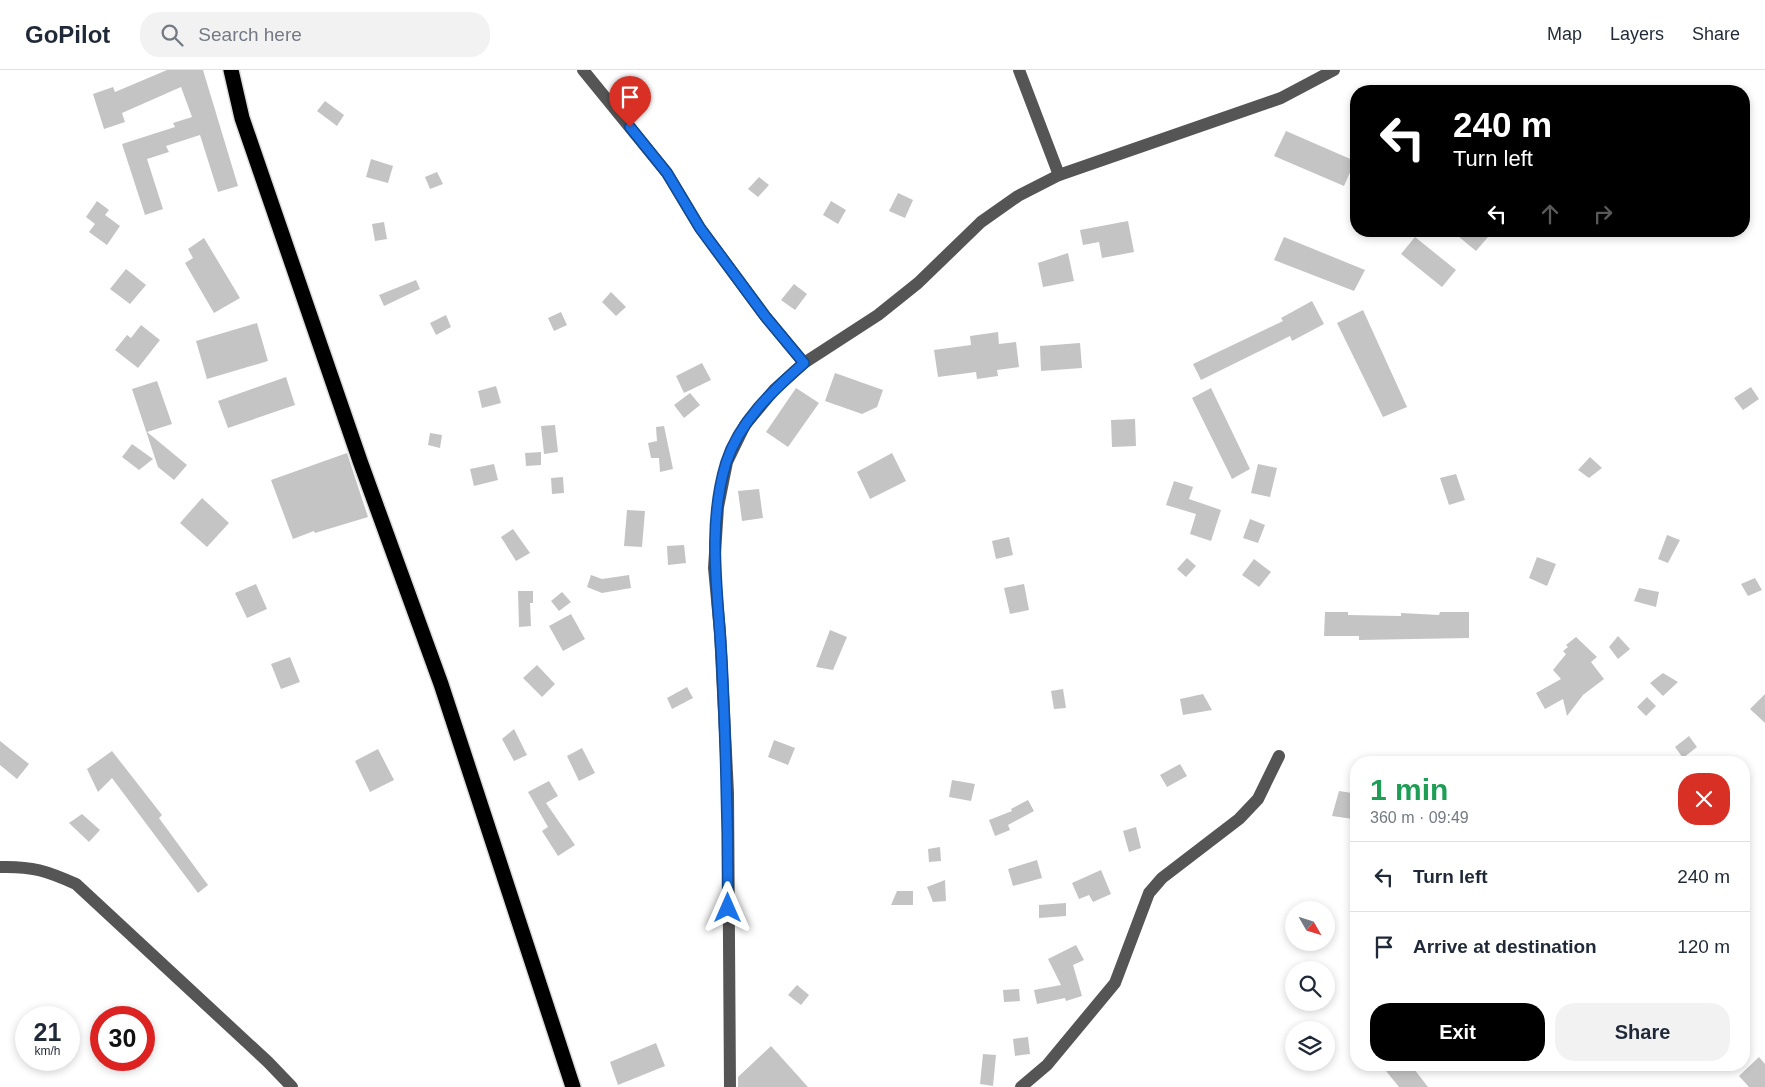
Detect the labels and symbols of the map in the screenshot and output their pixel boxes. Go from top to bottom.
pin [609,76,651,127]
position arrow [701,881,753,933]
north arrow [1285,901,1335,951]
speed limit sign: 30 [90,1006,155,1071]

